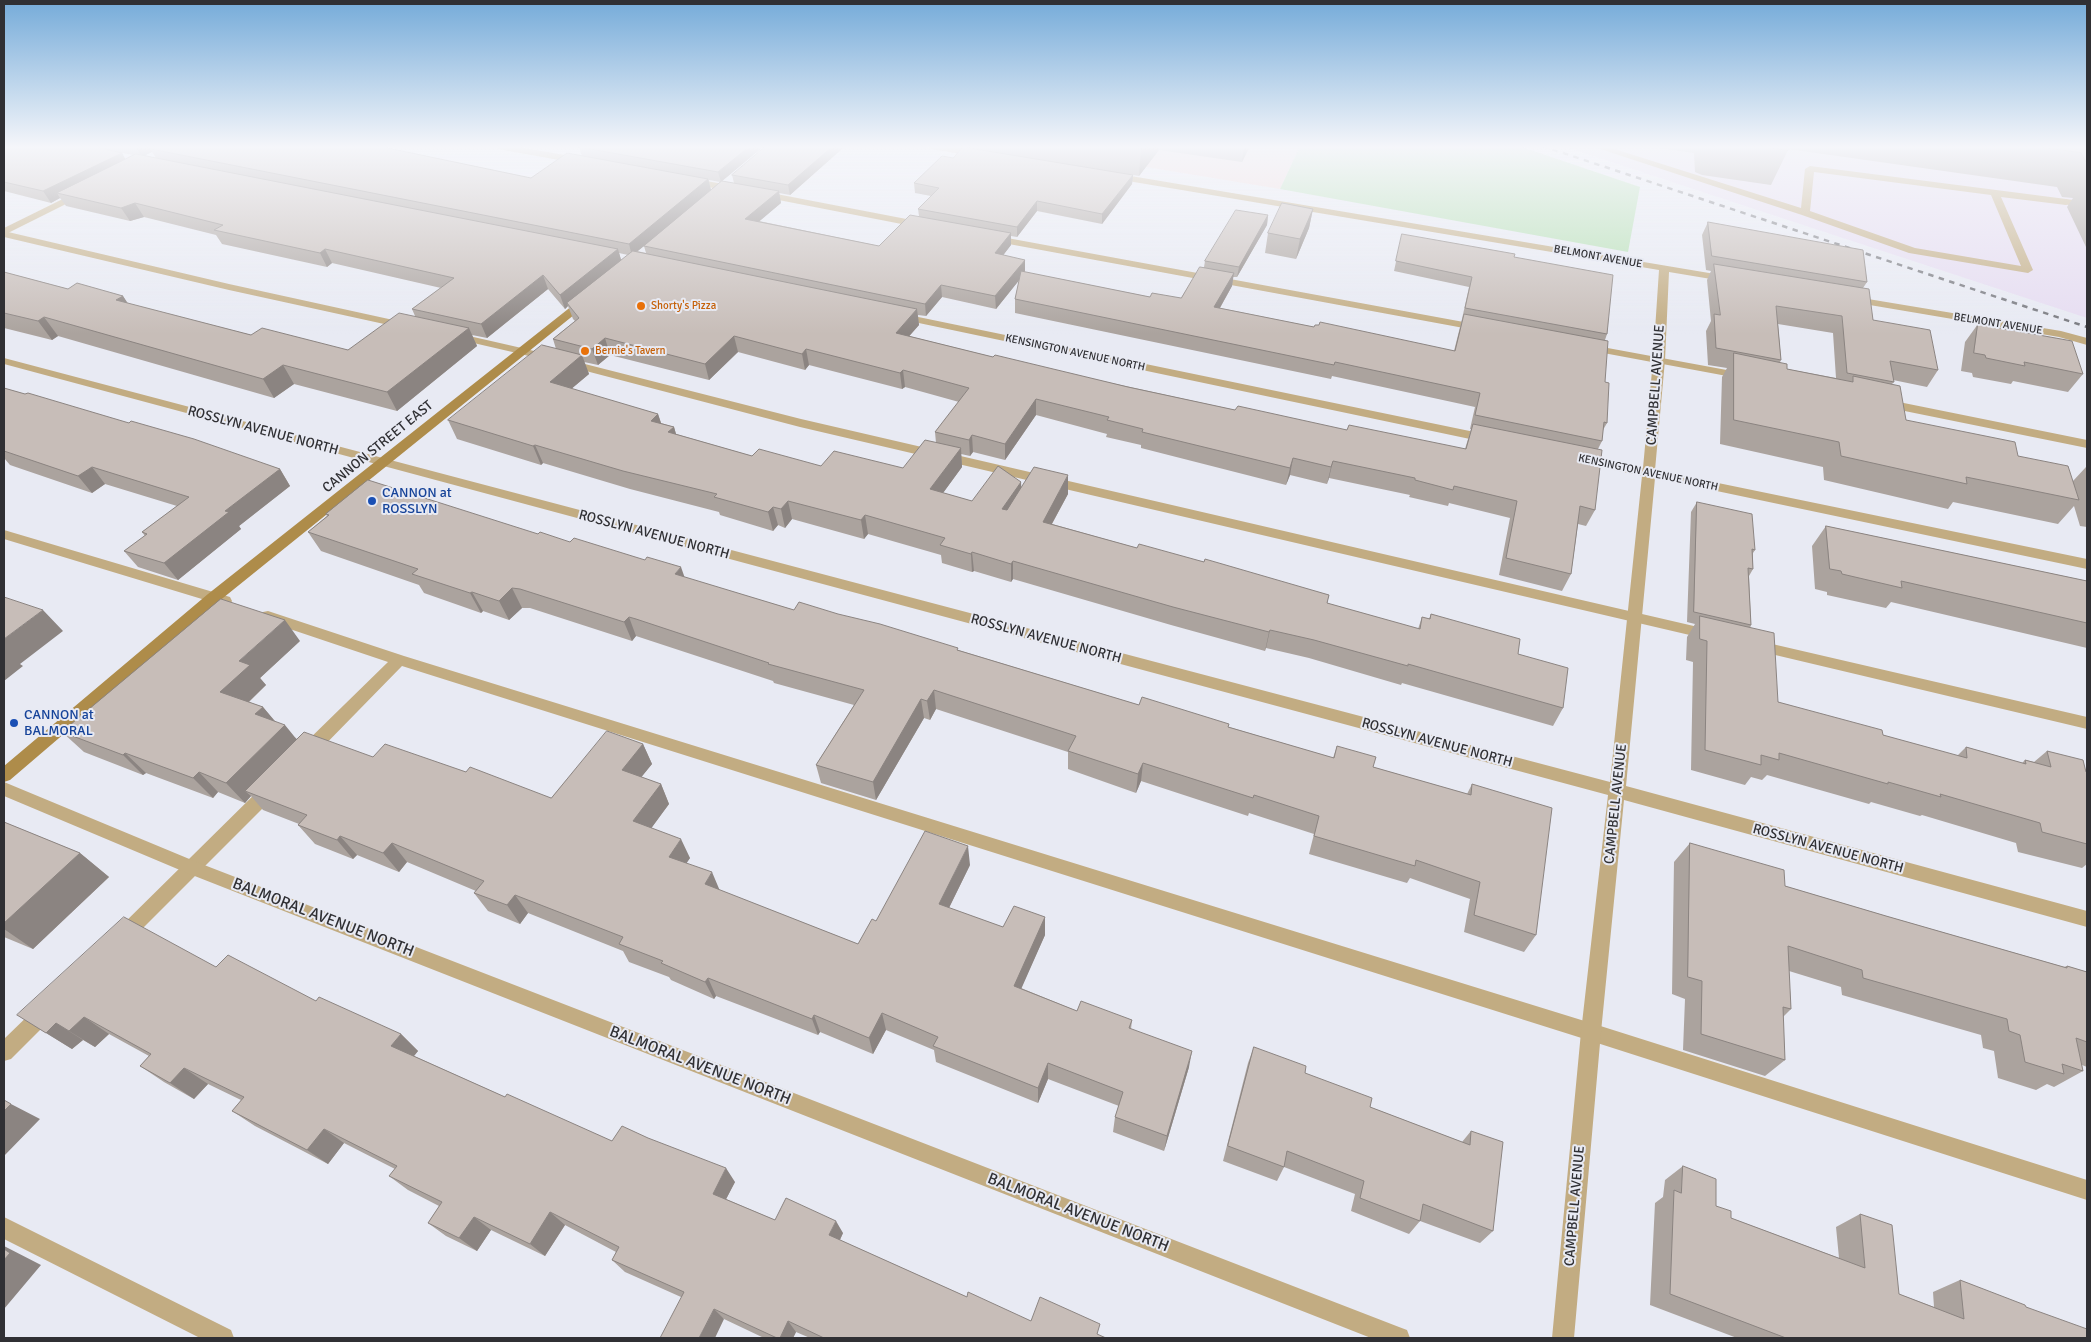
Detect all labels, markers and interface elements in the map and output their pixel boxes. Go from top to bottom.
street label: BELMONT AVENUE [1553,243,1643,271]
place label: Shorty's Pizza [651,299,716,313]
marker: Shorty's Pizza [635,300,647,312]
street label: BELMONT AVENUE [1953,310,2043,338]
street label: CAMPBELL AVENUE [1643,324,1669,446]
street label: KENSINGTON AVENUE NORTH [1004,332,1146,374]
place label: Bernie's Tavern [595,344,666,358]
marker: Bernie's Tavern [579,345,591,357]
street label: CANNON STREET EAST [319,397,437,497]
street label: ROSSLYN AVENUE NORTH [186,403,340,459]
street label: KENSINGTON AVENUE NORTH [1577,452,1719,494]
place label: CANNON at ROSSLYN [382,485,452,518]
marker: CANNON at ROSSLYN [366,495,378,507]
street label: ROSSLYN AVENUE NORTH [577,507,731,563]
street label: ROSSLYN AVENUE NORTH [969,611,1123,667]
place label: CANNON at BALMORAL [24,707,94,740]
street label: ROSSLYN AVENUE NORTH [1360,715,1514,771]
marker: CANNON at BALMORAL [8,717,20,729]
street label: CAMPBELL AVENUE [1601,743,1631,865]
street label: ROSSLYN AVENUE NORTH [1751,821,1905,877]
street label: BALMORAL AVENUE NORTH [229,874,417,962]
street label: BALMORAL AVENUE NORTH [606,1022,794,1110]
street label: CAMPBELL AVENUE [1561,1145,1589,1267]
street label: BALMORAL AVENUE NORTH [984,1169,1172,1257]

